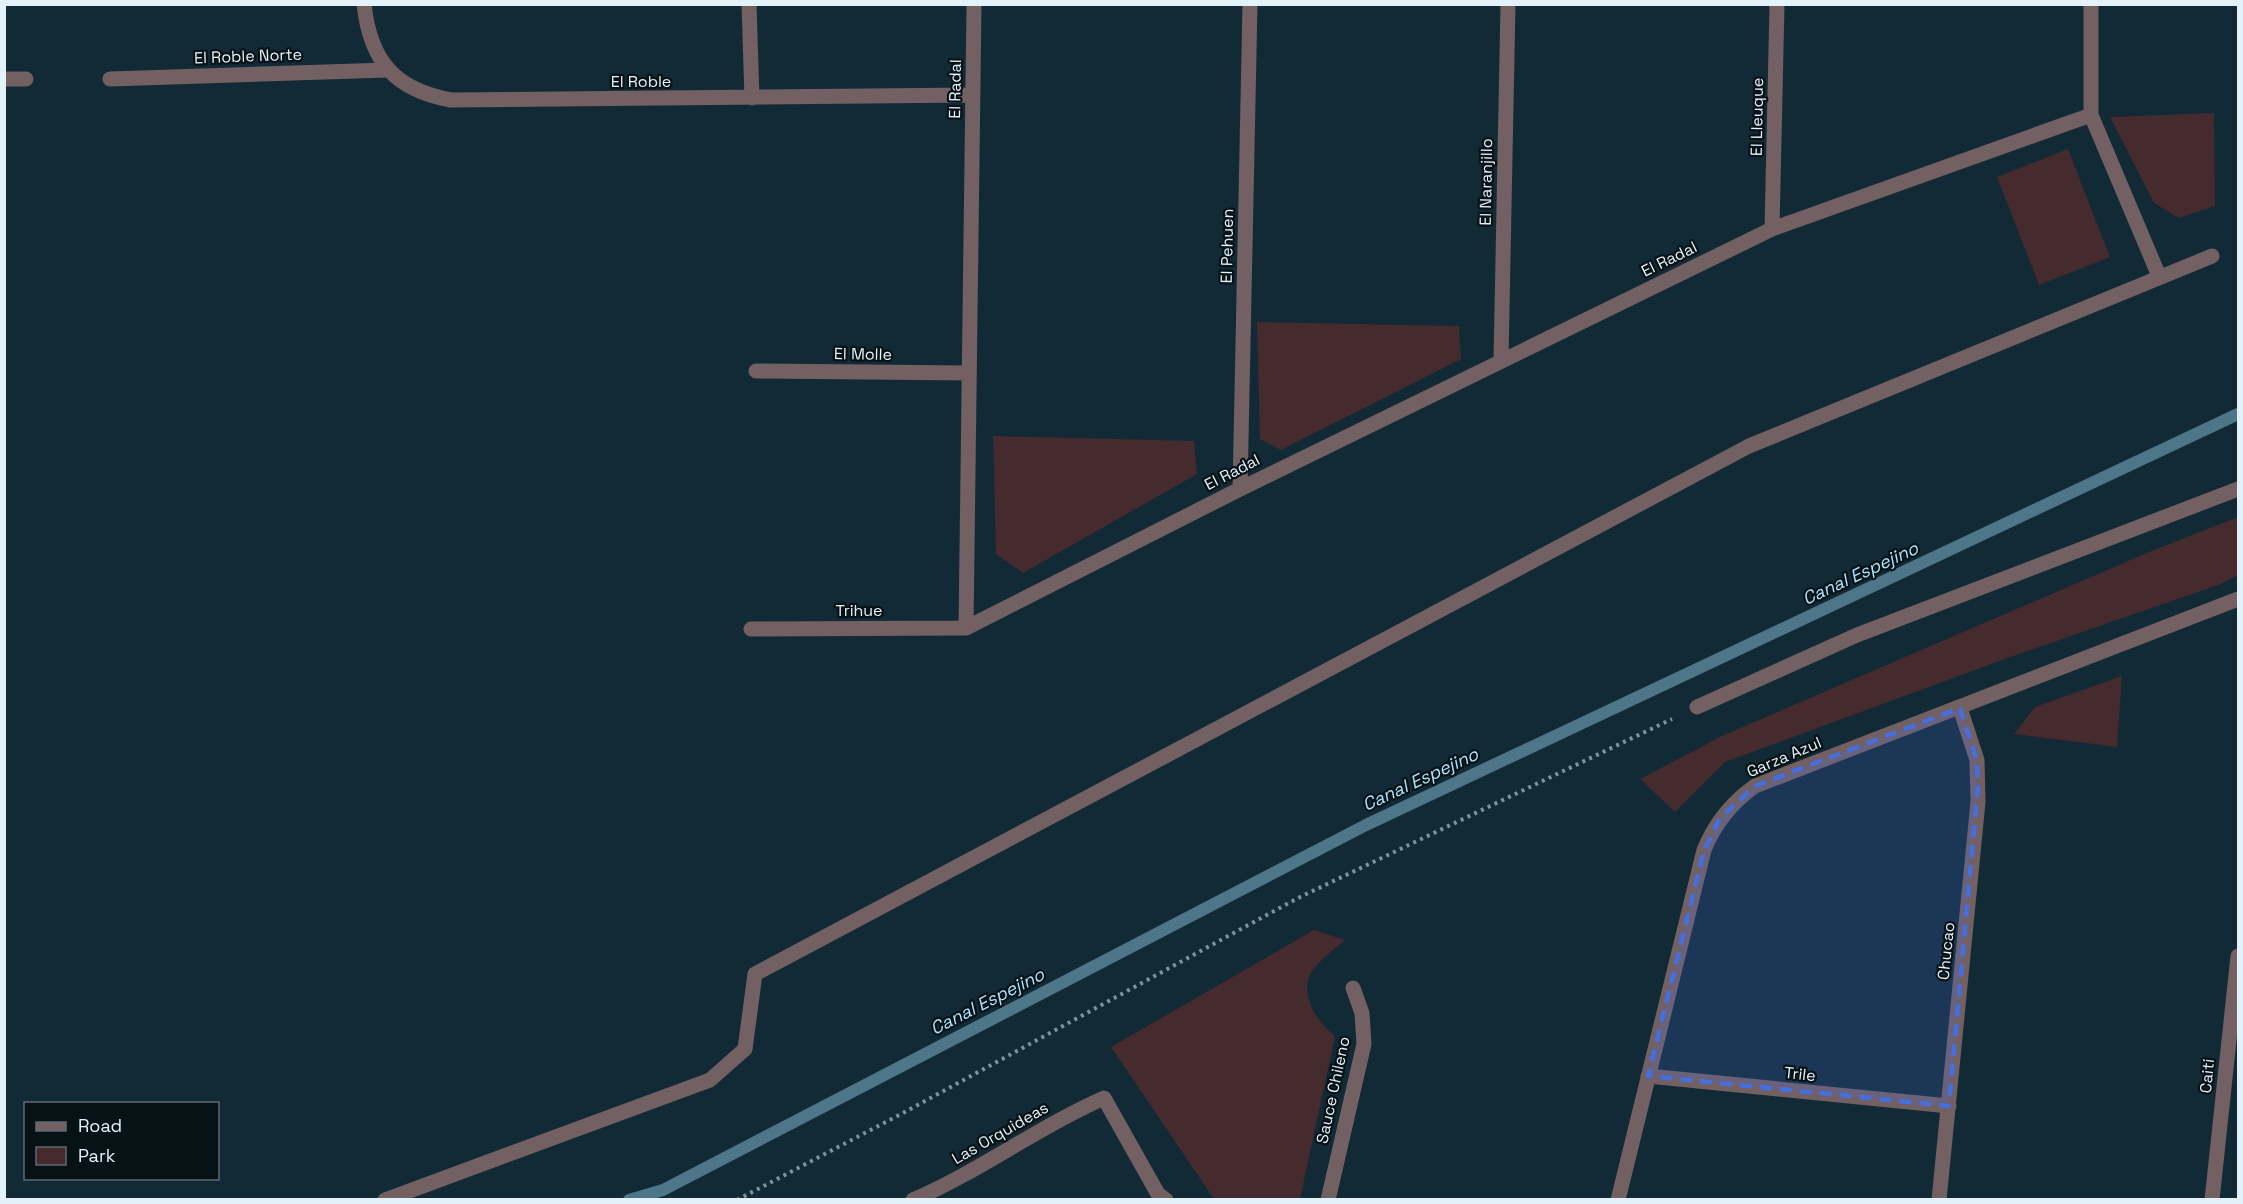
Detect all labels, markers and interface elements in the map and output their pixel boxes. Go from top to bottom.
street label: El Roble Norte [194,44,302,68]
street label: El Radal [944,59,966,119]
street label: El Roble [611,71,671,92]
street label: El Lleuque [1746,78,1768,156]
street label: El Naranjillo [1475,138,1497,226]
street label: El Pehuen [1216,209,1238,283]
street label: El Radal [1638,237,1700,281]
street label: El Molle [834,343,892,365]
street label: El Radal [1201,449,1263,495]
water label: Canal Espejino [1798,536,1922,610]
street label: Trihue [835,600,883,621]
street label: Garza Azul [1743,732,1825,782]
water label: Canal Espejino [1358,742,1482,816]
street label: Chucao [1933,921,1959,981]
water label: Canal Espejino [926,962,1049,1040]
street label: Sauce Chileno [1311,1035,1355,1145]
street label: Caiti [2195,1058,2219,1094]
street label: Trile [1783,1062,1817,1086]
street label: Las Orquideas [948,1097,1052,1169]
legend [24,1102,219,1180]
text: Road [78,1114,122,1137]
text: Park [78,1144,116,1167]

